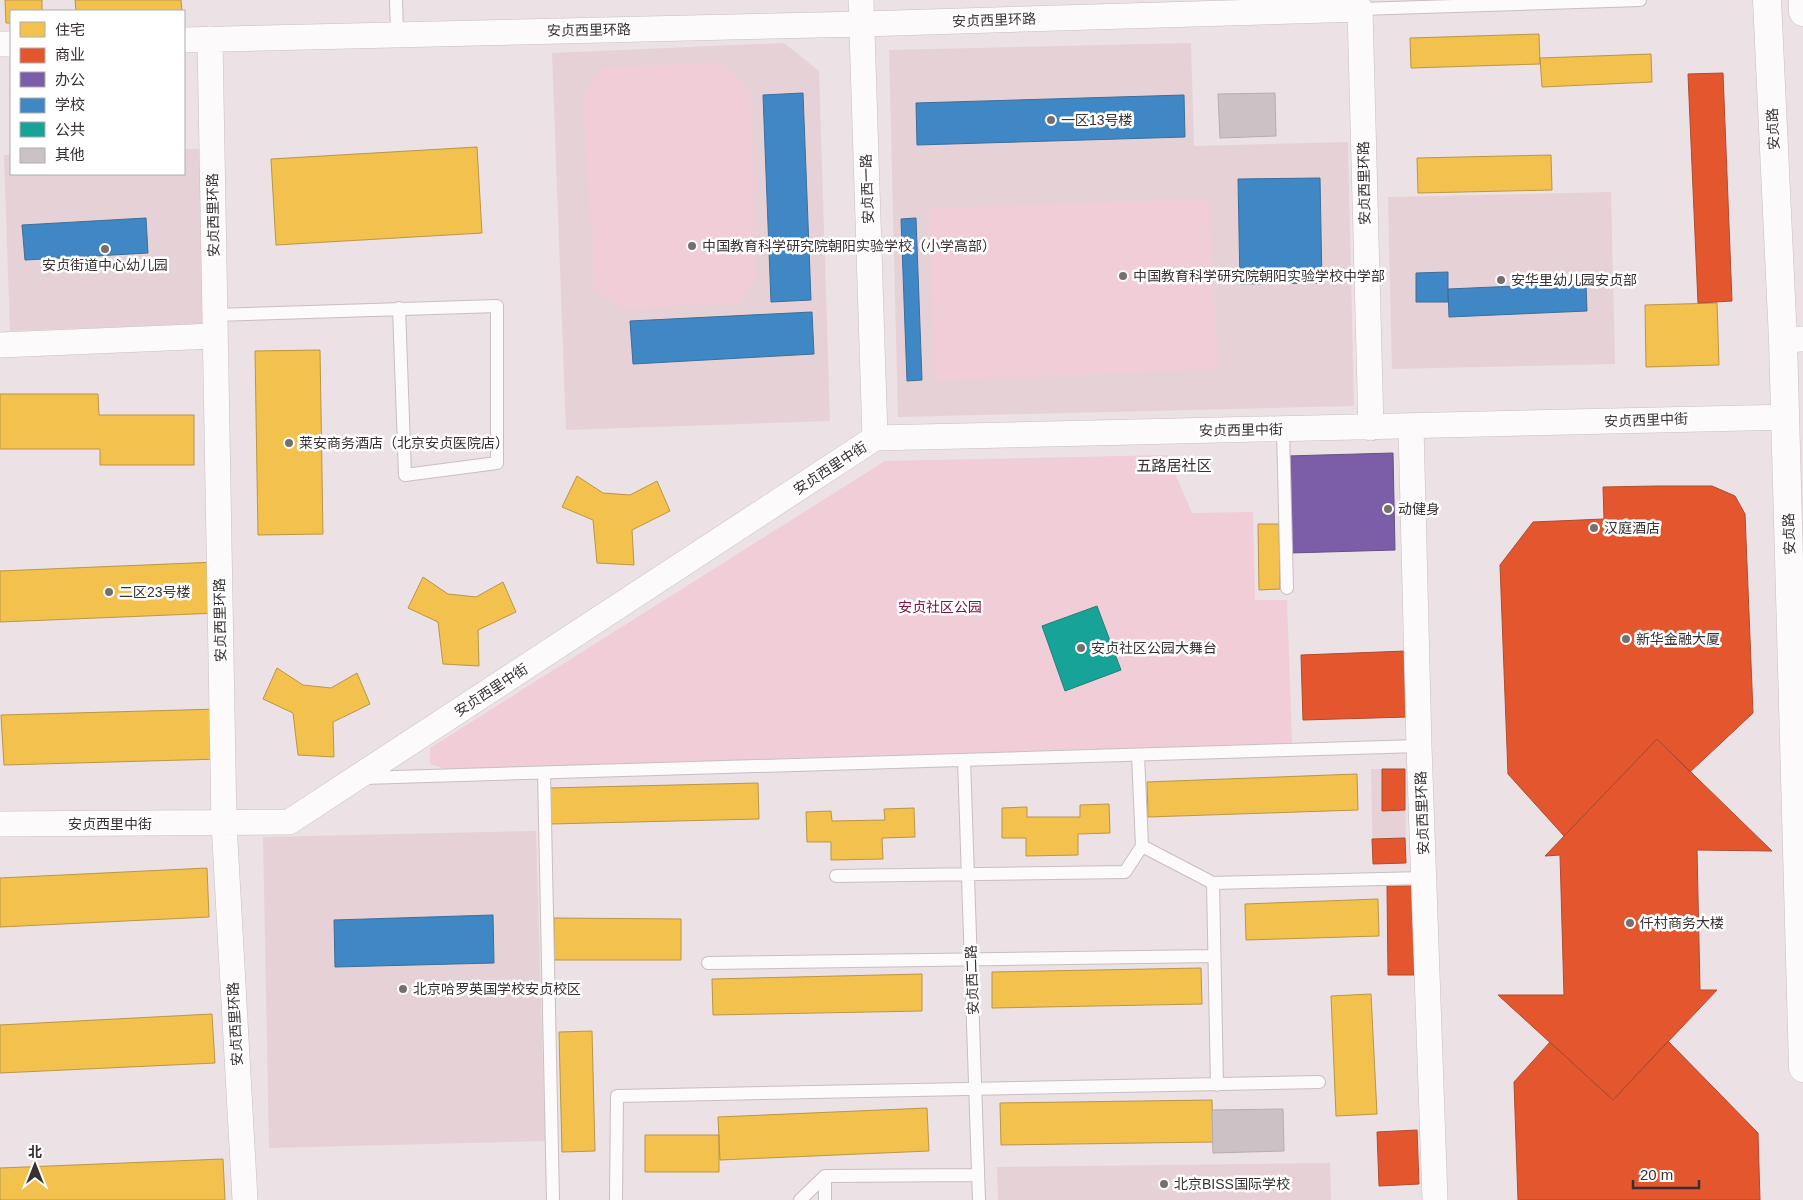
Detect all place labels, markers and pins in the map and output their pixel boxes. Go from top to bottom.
place label: 一区13号楼 [1061,112,1133,128]
marker: 一区13号楼 [1045,114,1057,126]
place label: 中国教育科学研究院朝阳实验学校（小学高部） [702,238,996,254]
marker: 中国教育科学研究院朝阳实验学校（小学高部） [686,240,698,252]
marker: 安贞街道中心幼儿园 [99,243,111,255]
place label: 安贞街道中心幼儿园 [42,257,168,273]
place label: 中国教育科学研究院朝阳实验学校中学部 [1133,268,1385,284]
marker: 中国教育科学研究院朝阳实验学校中学部 [1117,270,1129,282]
place label: 安华里幼儿园安贞部 [1511,272,1637,288]
marker: 安华里幼儿园安贞部 [1495,274,1507,286]
place label: 莱安商务酒店（北京安贞医院店） [299,435,509,451]
marker: 莱安商务酒店（北京安贞医院店） [283,437,295,449]
place label: 动健身 [1398,501,1440,517]
marker: 动健身 [1382,503,1394,515]
place label: 汉庭酒店 [1604,520,1660,536]
marker: 汉庭酒店 [1588,522,1600,534]
place label: 二区23号楼 [119,584,191,600]
marker: 二区23号楼 [103,586,115,598]
place label: 新华金融大厦 [1636,631,1720,647]
marker: 新华金融大厦 [1620,633,1632,645]
place label: 安贞社区公园大舞台 [1091,640,1217,656]
marker: 安贞社区公园大舞台 [1075,642,1087,654]
place label: 仟村商务大楼 [1640,915,1724,931]
marker: 仟村商务大楼 [1624,917,1636,929]
place label: 北京哈罗英国学校安贞校区 [413,981,581,997]
marker: 北京哈罗英国学校安贞校区 [397,983,409,995]
place label: 北京BISS国际学校 [1174,1176,1290,1192]
marker: 北京BISS国际学校 [1158,1178,1170,1190]

